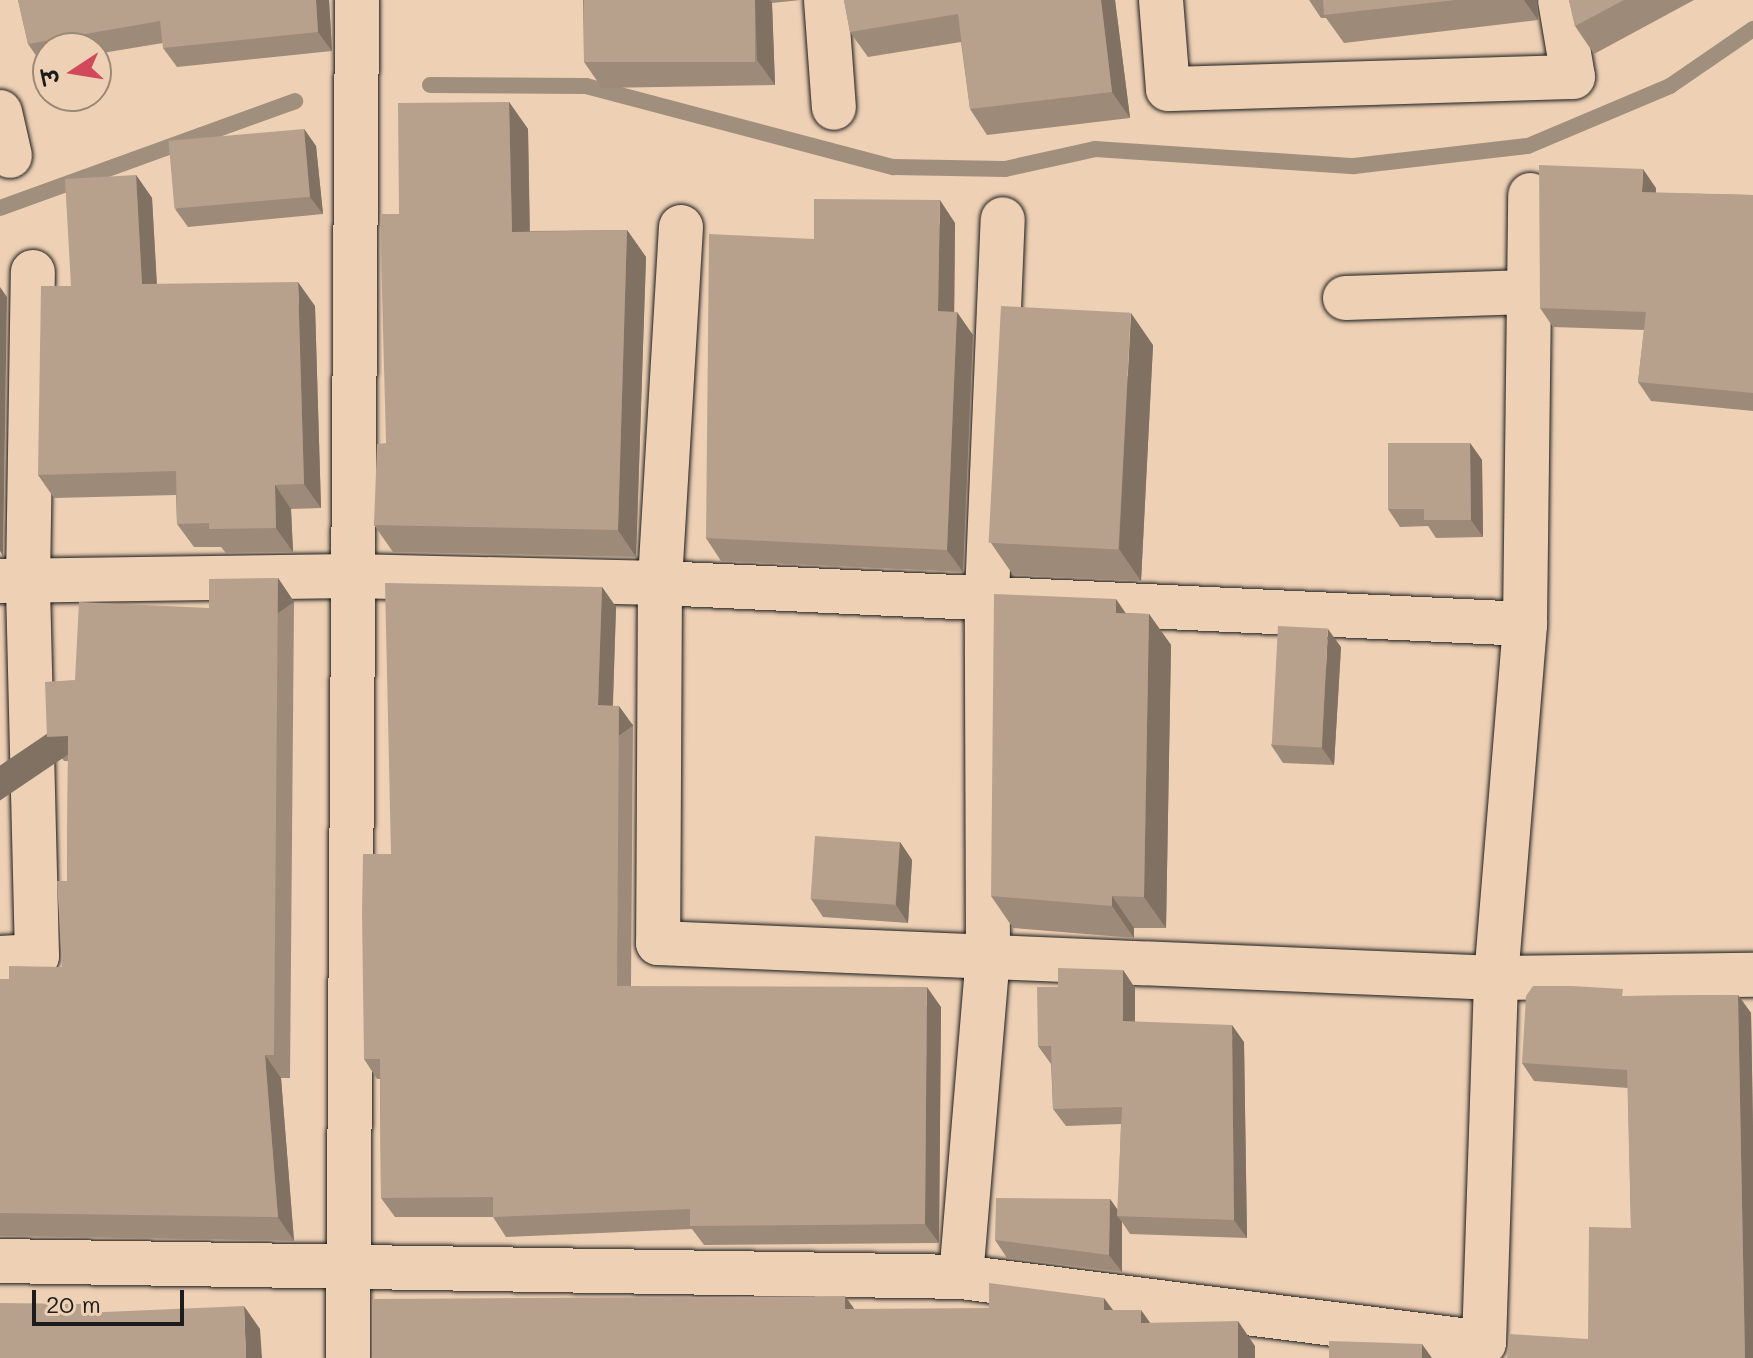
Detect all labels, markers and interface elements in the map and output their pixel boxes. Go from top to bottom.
north arrow [32,32,112,112]
text: उ [34,66,66,87]
scale bar [36,1274,188,1324]
text: 20 m [46,1288,101,1319]

